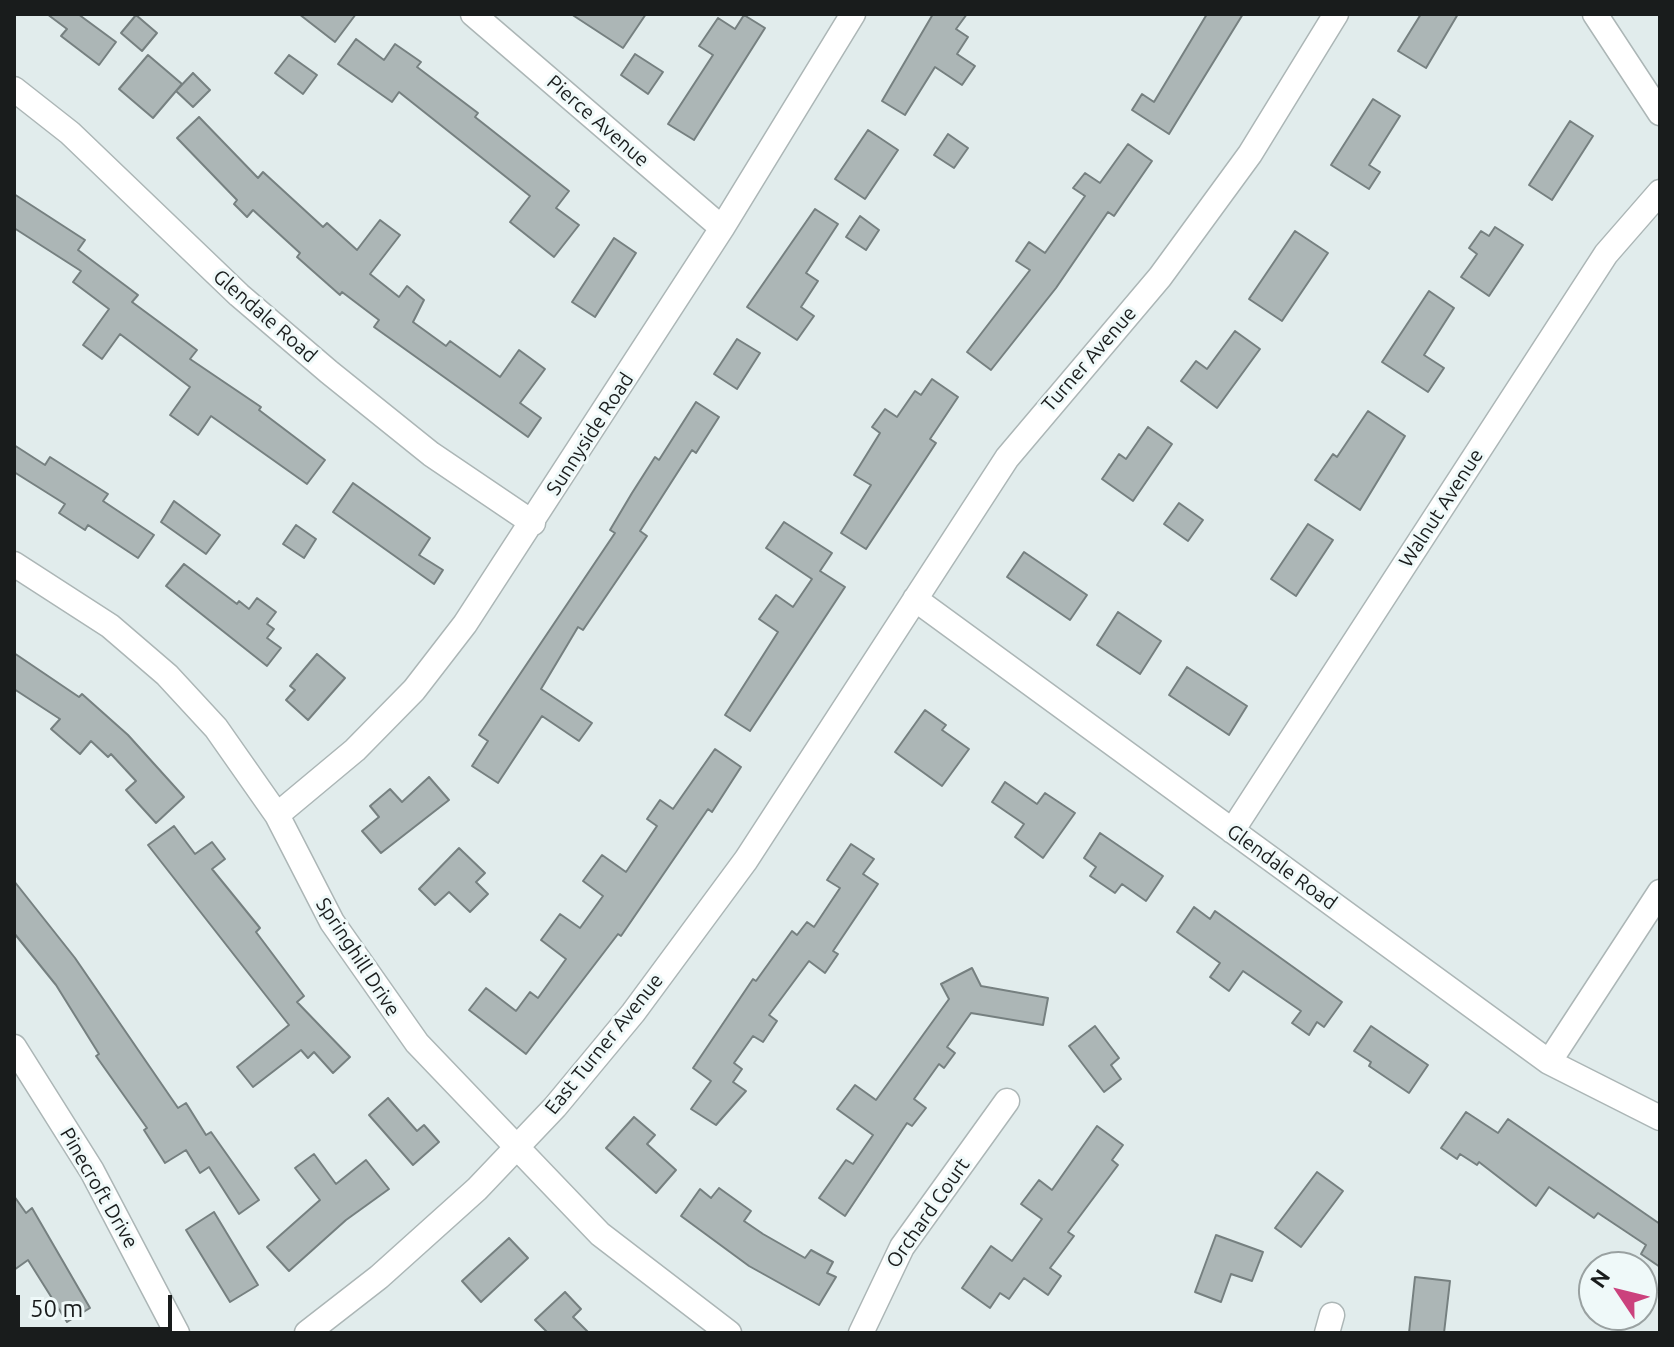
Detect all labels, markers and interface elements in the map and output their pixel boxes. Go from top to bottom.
street label: Pierce Avenue [542,70,654,172]
street label: Glendale Road [208,264,322,368]
street label: Turner Avenue [1037,301,1141,417]
street label: Sunnyside Road [541,368,639,500]
street label: Walnut Avenue [1394,444,1488,572]
street label: Glendale Road [1222,819,1342,915]
street label: Springhill Drive [311,893,405,1021]
street label: East Turner Avenue [540,969,668,1119]
street label: Pinecroft Drive [55,1123,143,1253]
street label: Orchard Court [881,1153,975,1273]
north arrow [1578,1251,1658,1331]
text: N [1585,1264,1615,1292]
scale bar [20,1279,176,1329]
text: 50 m [30,1295,83,1322]

